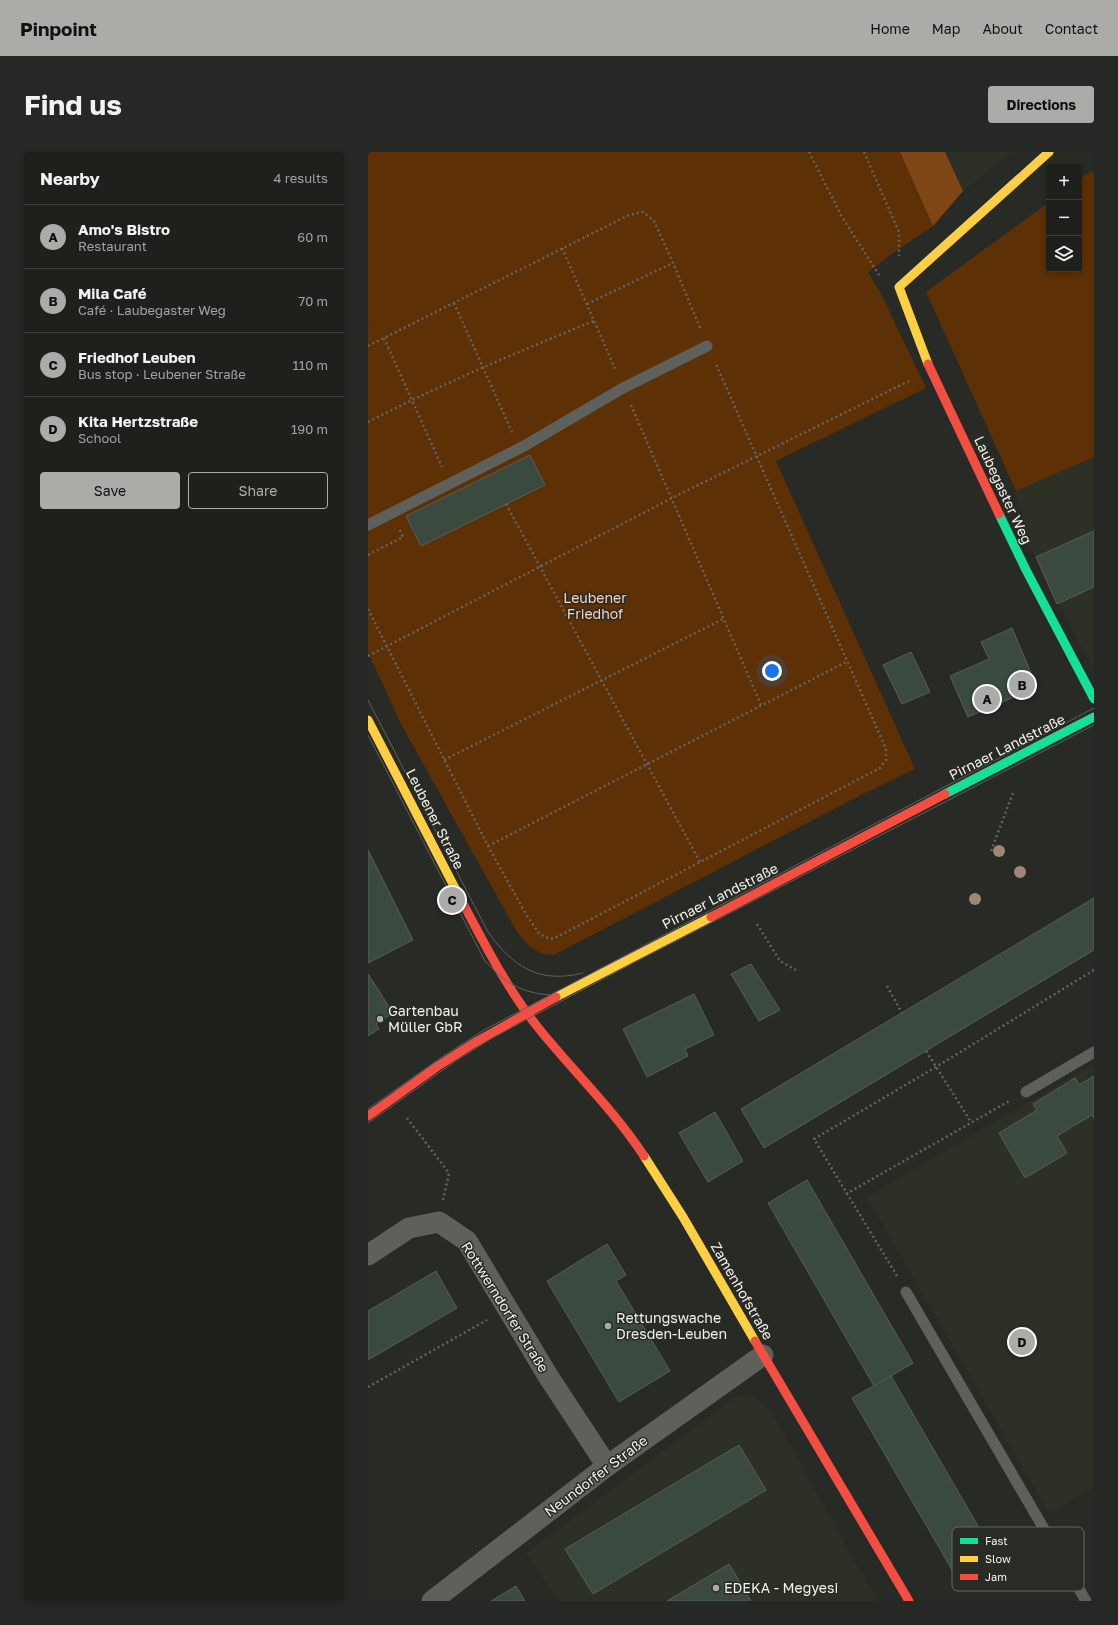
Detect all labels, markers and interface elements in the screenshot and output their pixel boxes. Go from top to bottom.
text: Pinpoint [20,17,97,40]
text: Home [870,20,910,37]
text: Map [932,20,960,37]
text: About [982,20,1023,37]
text: Contact [1045,20,1098,37]
button: Directions [988,86,1094,123]
text: Find us [24,88,122,121]
map controls [1046,164,1082,272]
button: + [1046,164,1082,200]
text: Nearby [40,168,100,189]
text: 4 results [274,170,328,186]
button: − [1046,200,1082,236]
text: Amo's Bistro [78,220,170,238]
text: A [48,229,58,245]
text: 60 m [297,229,328,245]
button: layers [1046,236,1082,272]
text: Restaurant [78,238,147,254]
text: Mila Café [78,284,147,302]
text: B [48,293,58,309]
text: 70 m [298,293,328,309]
text: Café · Laubegaster Weg [78,302,226,318]
text: Friedhof Leuben [78,348,196,366]
text: C [48,357,58,373]
text: 110 m [293,357,328,373]
text: Bus stop · Leubener Straße [78,366,246,382]
text: Kita Hertzstraße [78,412,198,430]
text: D [48,421,58,437]
text: 190 m [291,421,328,437]
text: School [78,430,121,446]
street label: Laubegaster Weg [971,433,1036,547]
button: Save [40,472,180,509]
button: Share [188,472,328,509]
park label: Leubener Friedhof [563,589,627,622]
your location [762,661,782,681]
pin: B [1009,670,1035,700]
pin: A [974,684,1000,714]
street label: Pirnaer Landstraße [946,710,1068,783]
street label: Leubener Straße [403,766,468,872]
street label: Pirnaer Landstraße [659,859,781,932]
pin: C [439,885,465,915]
place label: Gartenbau Müller GbR [388,1002,462,1035]
marker: Gartenbau Müller GbR [375,1014,385,1024]
street label: Rottwerndorfer Straße [458,1238,553,1375]
street label: Zamenhofstraße [708,1239,777,1343]
place label: Rettungswache Dresden-Leuben [616,1309,727,1342]
marker: Rettungswache Dresden-Leuben [603,1321,613,1331]
pin: D [1009,1327,1035,1357]
street label: Neundorfer Straße [541,1431,650,1520]
legend [952,1527,1084,1591]
text: Fast [985,1534,1008,1547]
text: Slow [985,1552,1011,1565]
text: Jam [985,1570,1007,1583]
place label: EDEKA - Megyesi [724,1579,838,1596]
marker: EDEKA - Megyesi [711,1583,721,1593]

